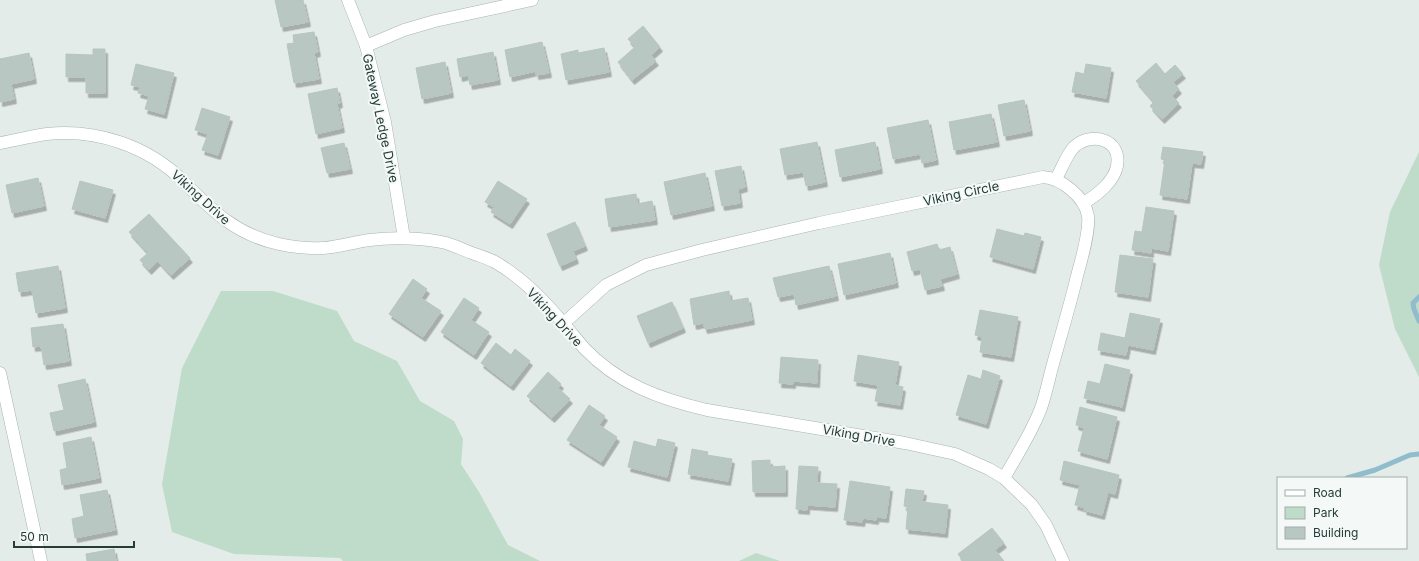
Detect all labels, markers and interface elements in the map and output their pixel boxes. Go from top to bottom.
street label: Gateway Ledge Drive [359,52,403,184]
street label: Viking Drive [168,166,234,228]
street label: Viking Circle [922,177,1000,209]
street label: Viking Drive [524,284,586,350]
street label: Viking Drive [821,421,897,449]
legend [1277,477,1407,549]
text: Road [1313,485,1342,500]
text: Park [1313,505,1339,520]
scale bar [14,523,134,549]
text: Building [1313,525,1358,540]
text: 50 m [20,529,49,544]

